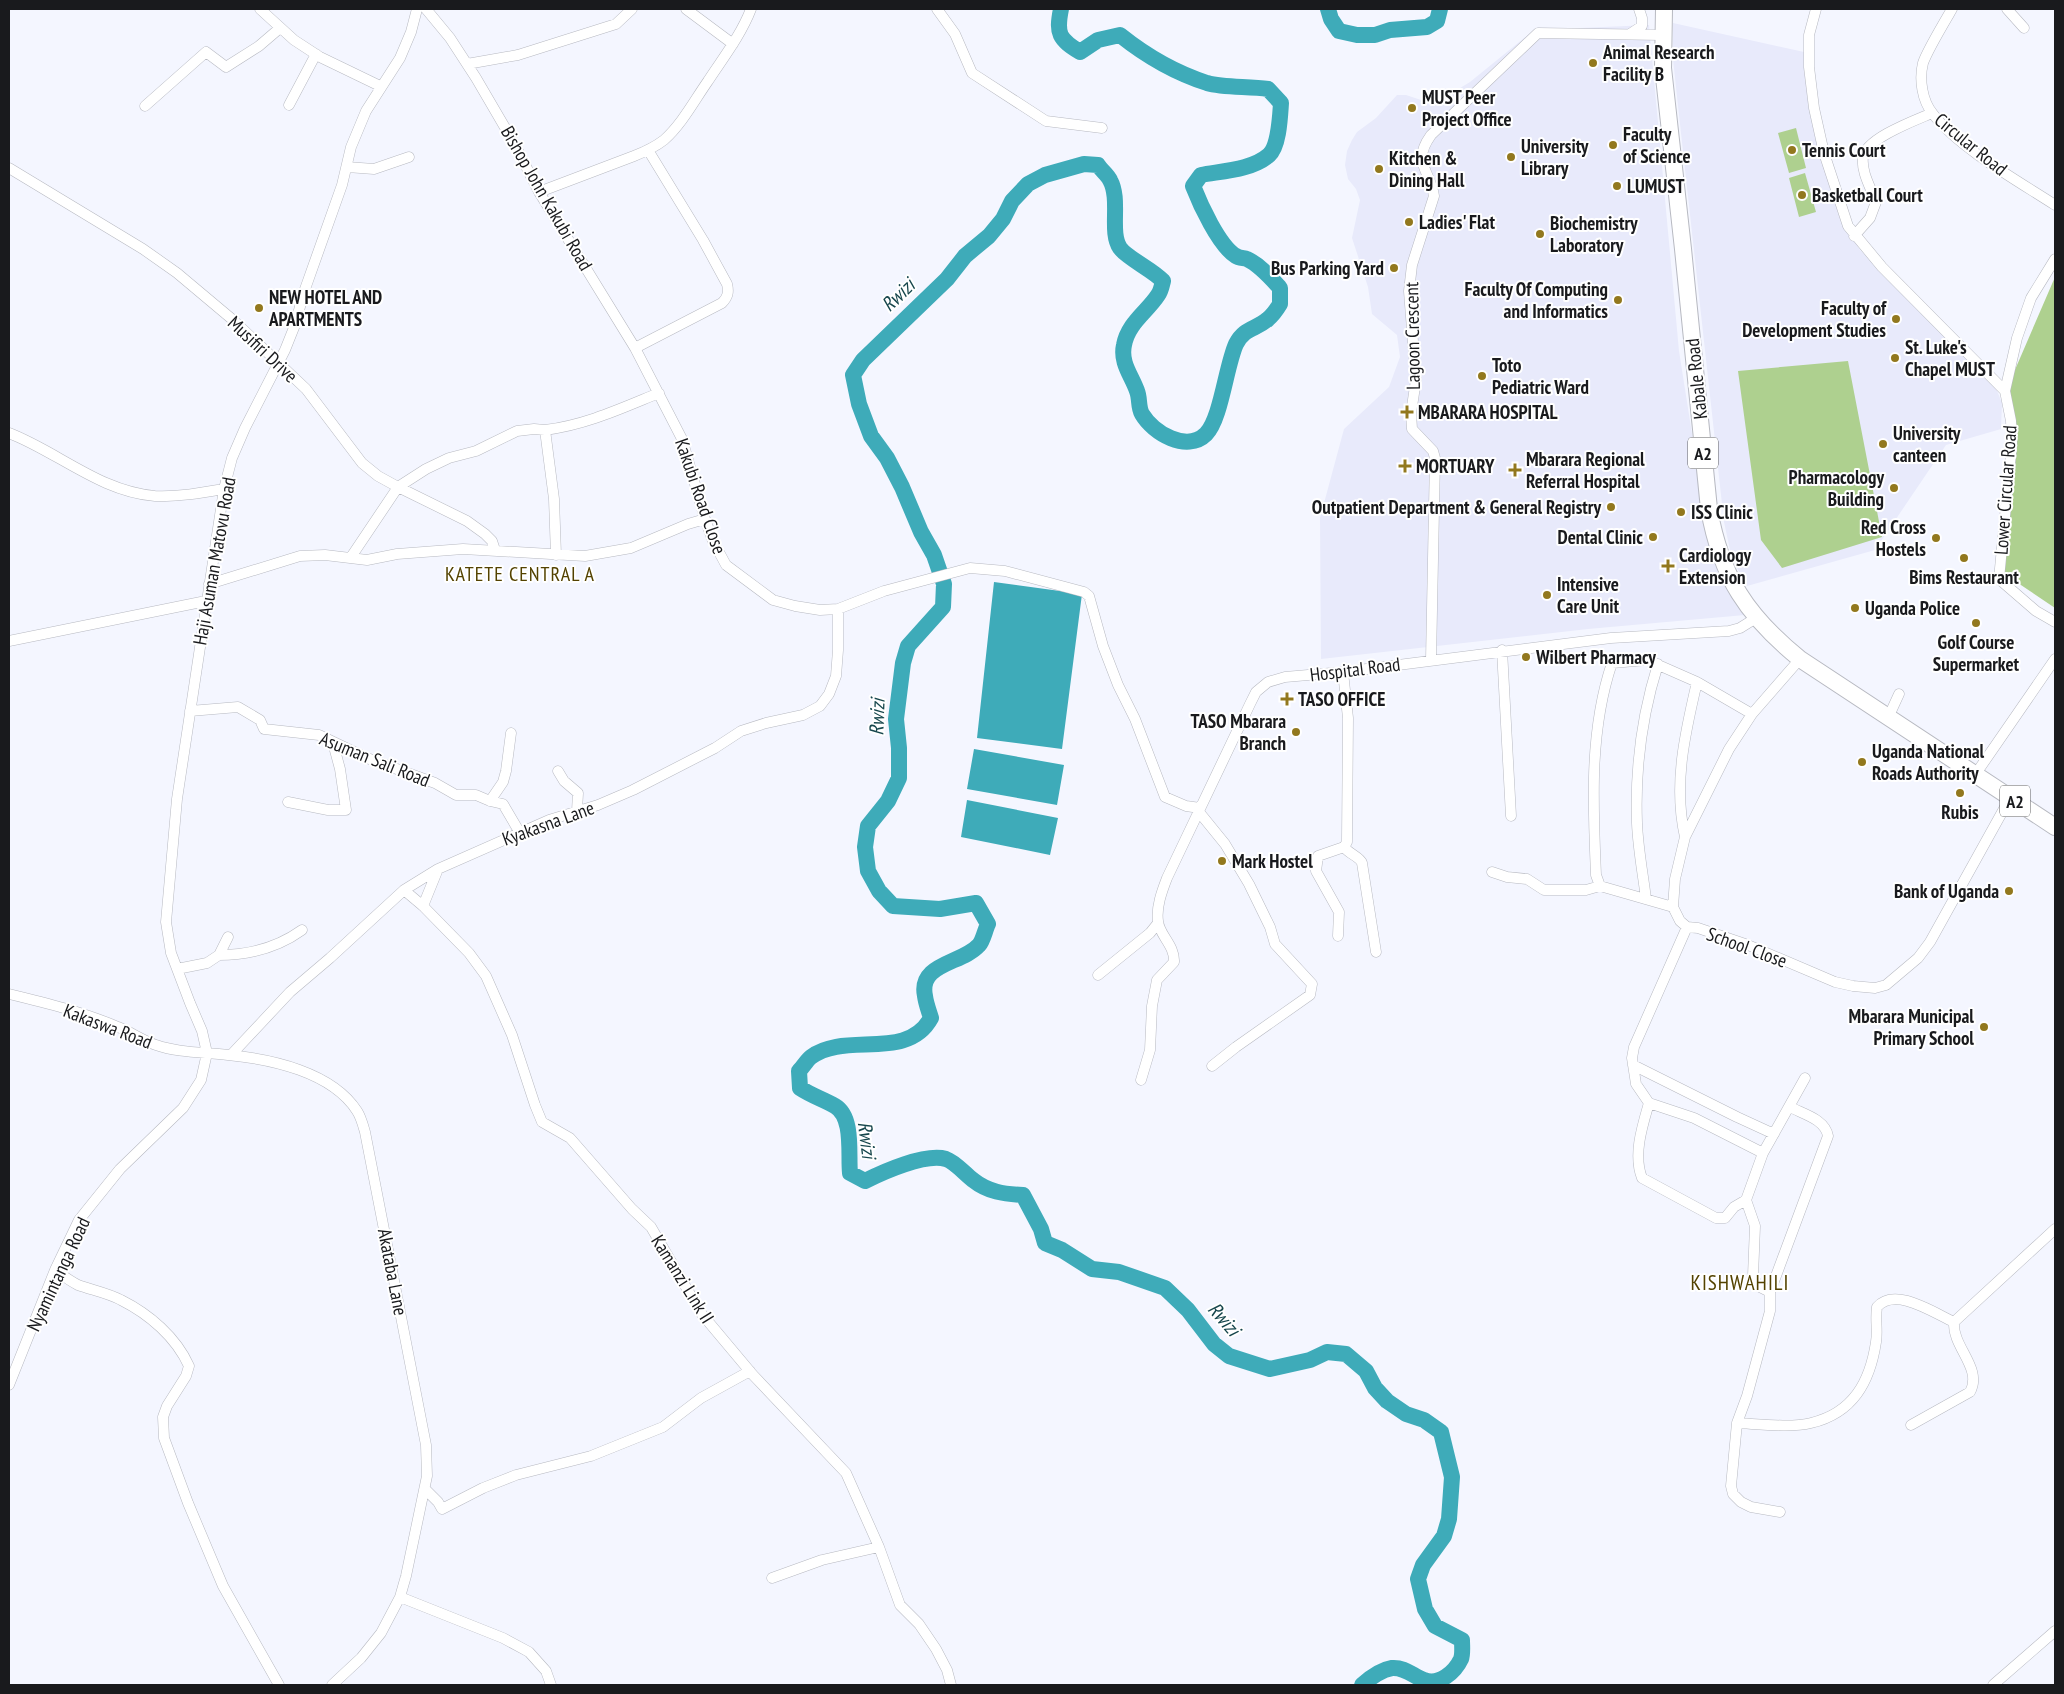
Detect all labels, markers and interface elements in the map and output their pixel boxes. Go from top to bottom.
place label: Animal Research Facility B [1602,40,1715,86]
marker: Animal Research Facility B [1587,57,1599,69]
place label: MUST Peer Project Office [1422,85,1512,131]
marker: MUST Peer Project Office [1406,102,1418,114]
street label: Circular Road [1930,107,2012,181]
street label: Bishop John Kakubi Road [496,121,598,275]
place label: Faculty of Science [1623,122,1691,168]
place label: University Library [1521,134,1589,180]
place label: Tennis Court [1802,138,1886,162]
marker: Faculty of Science [1607,139,1619,151]
marker: Tennis Court [1786,144,1798,156]
place label: Kitchen & Dining Hall [1389,146,1465,192]
marker: University Library [1505,151,1517,163]
marker: Kitchen & Dining Hall [1373,163,1385,175]
place label: LUMUST [1627,174,1685,198]
marker: LUMUST [1611,180,1623,192]
place label: Basketball Court [1812,183,1923,207]
marker: Basketball Court [1796,189,1808,201]
place label: Ladies' Flat [1419,210,1495,234]
place label: Biochemistry Laboratory [1550,211,1638,257]
marker: Ladies' Flat [1403,216,1415,228]
marker: Biochemistry Laboratory [1534,228,1546,240]
place label: Bus Parking Yard [1271,256,1384,280]
marker: Bus Parking Yard [1388,262,1400,274]
water label: Rwizi [876,271,922,317]
place label: Faculty Of Computing and Informatics [1464,277,1608,323]
street label: Lagoon Crescent [1399,281,1425,390]
place label: NEW HOTEL AND APARTMENTS [268,285,382,331]
marker: Faculty Of Computing and Informatics [1612,294,1624,306]
place label: Faculty of Development Studies [1742,296,1887,342]
marker: NEW HOTEL AND APARTMENTS [253,302,265,314]
street label: Musifiri Drive [223,311,303,388]
marker: Faculty of Development Studies [1890,313,1902,325]
place label: St. Luke's Chapel MUST [1905,335,1995,381]
street label: Kabale Road [1680,337,1712,421]
marker: St. Luke's Chapel MUST [1889,352,1901,364]
place label: Toto Pediatric Ward [1492,353,1589,399]
marker: Toto Pediatric Ward [1476,370,1488,382]
place label: MBARARA HOSPITAL [1418,400,1557,424]
marker: MBARARA HOSPITAL [1400,405,1414,419]
place label: University canteen [1893,421,1961,467]
street label: Lower Circular Road [1988,424,2022,556]
street label: Kakubi Road Close [670,435,732,557]
road number: A2 [1688,438,1718,468]
marker: University canteen [1877,438,1889,450]
place label: Mbarara Regional Referral Hospital [1526,447,1645,493]
place label: MORTUARY [1416,454,1495,478]
marker: MORTUARY [1398,459,1412,473]
marker: Mbarara Regional Referral Hospital [1508,463,1522,477]
place label: Pharmacology Building [1789,465,1884,511]
street label: Haji Asuman Matovu Road [187,475,241,647]
marker: Pharmacology Building [1888,482,1900,494]
place label: Outpatient Department & General Registry [1312,495,1601,519]
place label: ISS Clinic [1691,500,1753,524]
marker: Outpatient Department & General Registry [1605,501,1617,513]
marker: ISS Clinic [1675,506,1687,518]
place label: Red Cross Hostels [1861,515,1926,561]
place label: Dental Clinic [1557,525,1643,549]
marker: Dental Clinic [1647,531,1659,543]
marker: Red Cross Hostels [1930,532,1942,544]
place label: Cardiology Extension [1679,543,1752,589]
marker: Bims Restaurant [1958,552,1970,564]
marker: Cardiology Extension [1661,559,1675,573]
district label: KATETE CENTRAL A [445,561,595,587]
place label: Bims Restaurant [1909,565,2019,589]
place label: Intensive Care Unit [1557,572,1620,618]
marker: Intensive Care Unit [1541,589,1553,601]
place label: Uganda Police [1865,596,1960,620]
marker: Uganda Police [1849,602,1861,614]
marker: Golf Course Supermarket [1970,617,1982,629]
place label: Golf Course Supermarket [1933,630,2020,676]
place label: Wilbert Pharmacy [1535,645,1656,669]
marker: Wilbert Pharmacy [1520,651,1532,663]
street label: Hospital Road [1308,652,1402,686]
place label: TASO OFFICE [1298,687,1385,711]
marker: TASO OFFICE [1280,692,1294,706]
water label: Rwizi [863,695,891,736]
place label: TASO Mbarara Branch [1191,709,1286,755]
street label: Asuman Sali Road [316,726,434,792]
marker: TASO Mbarara Branch [1290,726,1302,738]
place label: Uganda National Roads Authority [1872,739,1985,785]
marker: Uganda National Roads Authority [1856,756,1868,768]
road number: A2 [2000,786,2030,816]
marker: Rubis [1954,787,1966,799]
street label: Kyakasna Lane [499,795,597,851]
place label: Rubis [1941,800,1979,824]
place label: Mark Hostel [1232,849,1313,873]
marker: Mark Hostel [1216,855,1228,867]
place label: Bank of Uganda [1894,879,1999,903]
marker: Bank of Uganda [2003,885,2015,897]
street label: School Close [1704,921,1791,973]
street label: Kakaswa Road [60,998,156,1054]
place label: Mbarara Municipal Primary School [1849,1004,1974,1050]
marker: Mbarara Municipal Primary School [1978,1021,1990,1033]
water label: Rwizi [852,1120,882,1163]
street label: Nyamintanga Road [21,1213,95,1335]
street label: Akataba Lane [373,1226,413,1318]
street label: Kamanzi Link II [646,1230,720,1328]
district label: KISHWAHILI [1691,1269,1789,1296]
water label: Rwizi [1202,1297,1248,1343]

